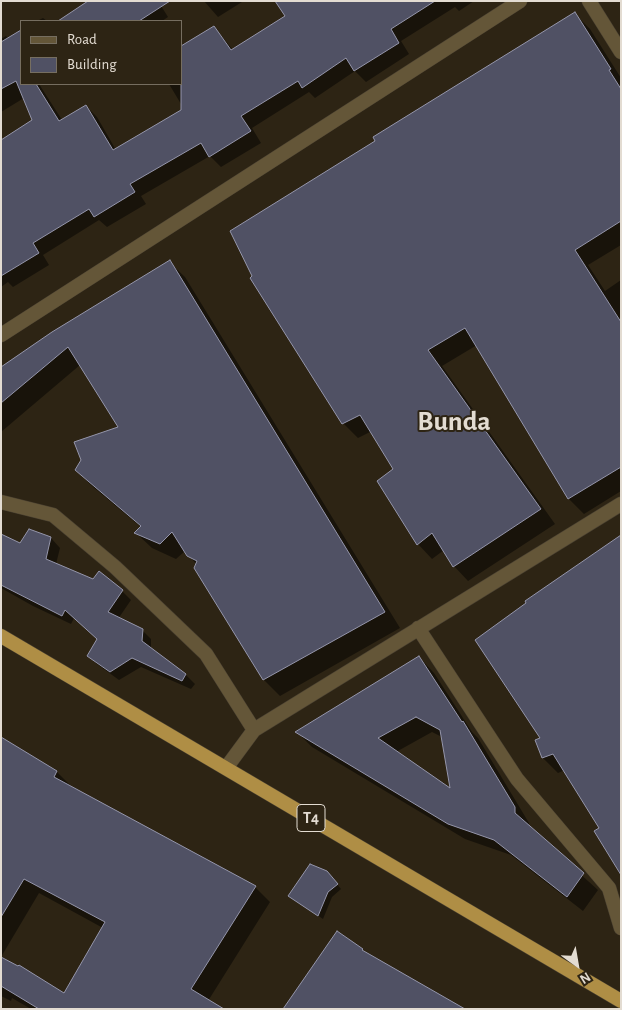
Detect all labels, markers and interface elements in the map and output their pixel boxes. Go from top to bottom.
legend [20,20,182,85]
text: Road [67,32,97,47]
text: Building [67,57,117,72]
district label: Bunda [417,405,491,439]
road number: T4 [297,804,325,831]
north arrow [552,940,602,990]
text: N [577,969,593,986]

